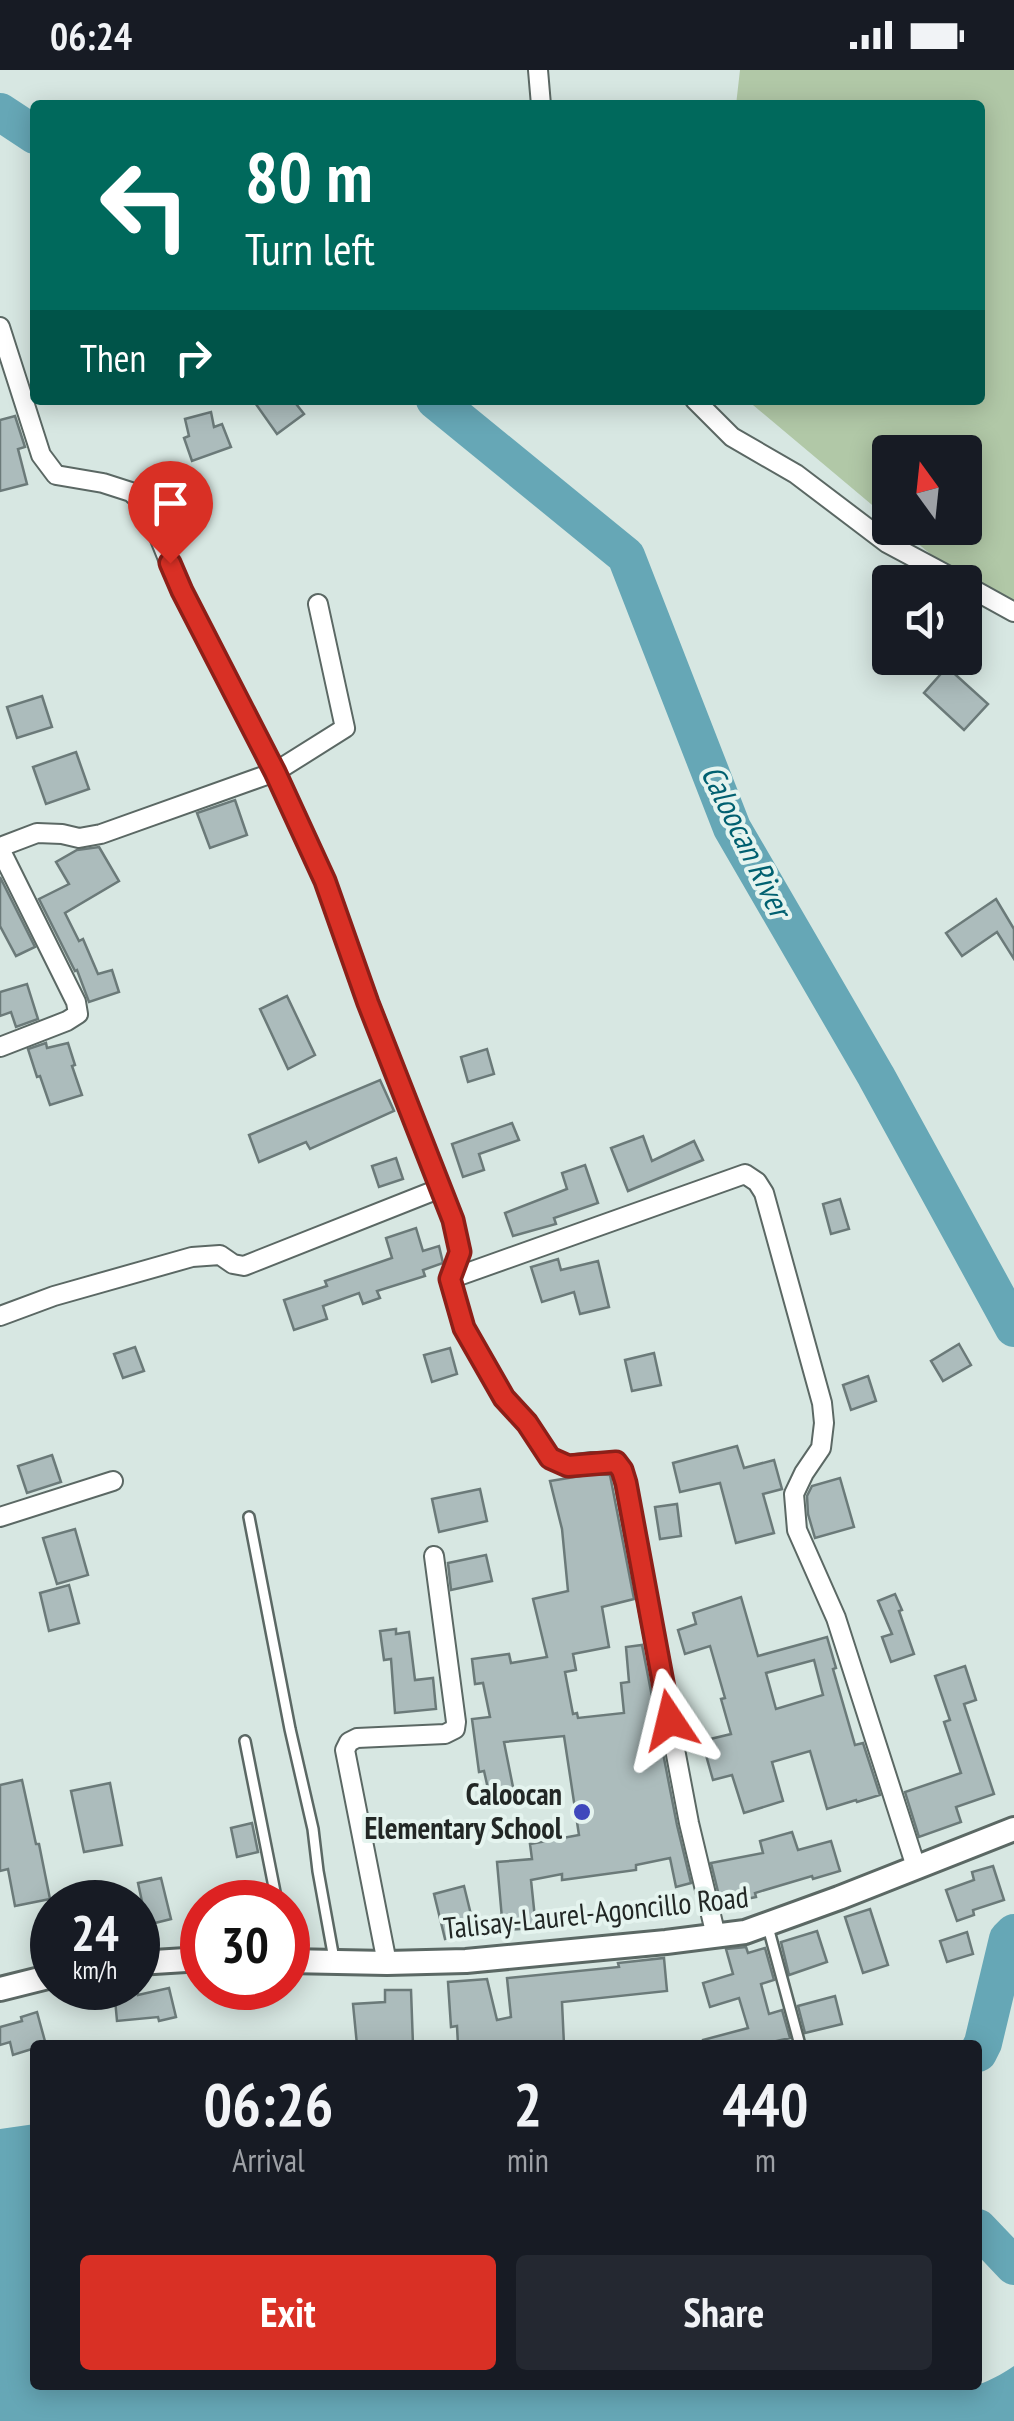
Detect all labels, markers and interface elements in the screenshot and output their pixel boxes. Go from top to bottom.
text: 06:24 [50,11,132,60]
text: 80 m [245,131,373,221]
icon: left [80,140,210,270]
text: Turn left [245,219,375,277]
icon: right [166,330,221,385]
text: Then [80,333,146,382]
north arrow [872,435,982,545]
map controls [872,435,982,675]
pin [128,461,213,564]
icon: arrive [143,476,198,531]
button: sound [872,565,982,675]
water label: Caloocan River [692,758,804,927]
position arrow [618,1668,722,1772]
place label: Caloocan Elementary School [364,1774,563,1847]
marker: Caloocan Elementary School [571,1801,593,1823]
street label: Talisay-Laurel-Agoncillo Road [441,1876,750,1947]
speed limit sign: 30 [180,1880,310,2010]
text: 24 [71,1900,119,1965]
text: km/h [73,1954,117,1986]
text: 06:26 [204,2065,333,2143]
text: 2 [514,2065,542,2143]
text: 440 [722,2065,808,2143]
text: Arrival [232,2139,305,2181]
text: min [507,2139,549,2181]
text: m [755,2139,776,2181]
button: Exit [80,2255,496,2370]
button: Share [516,2255,932,2370]

